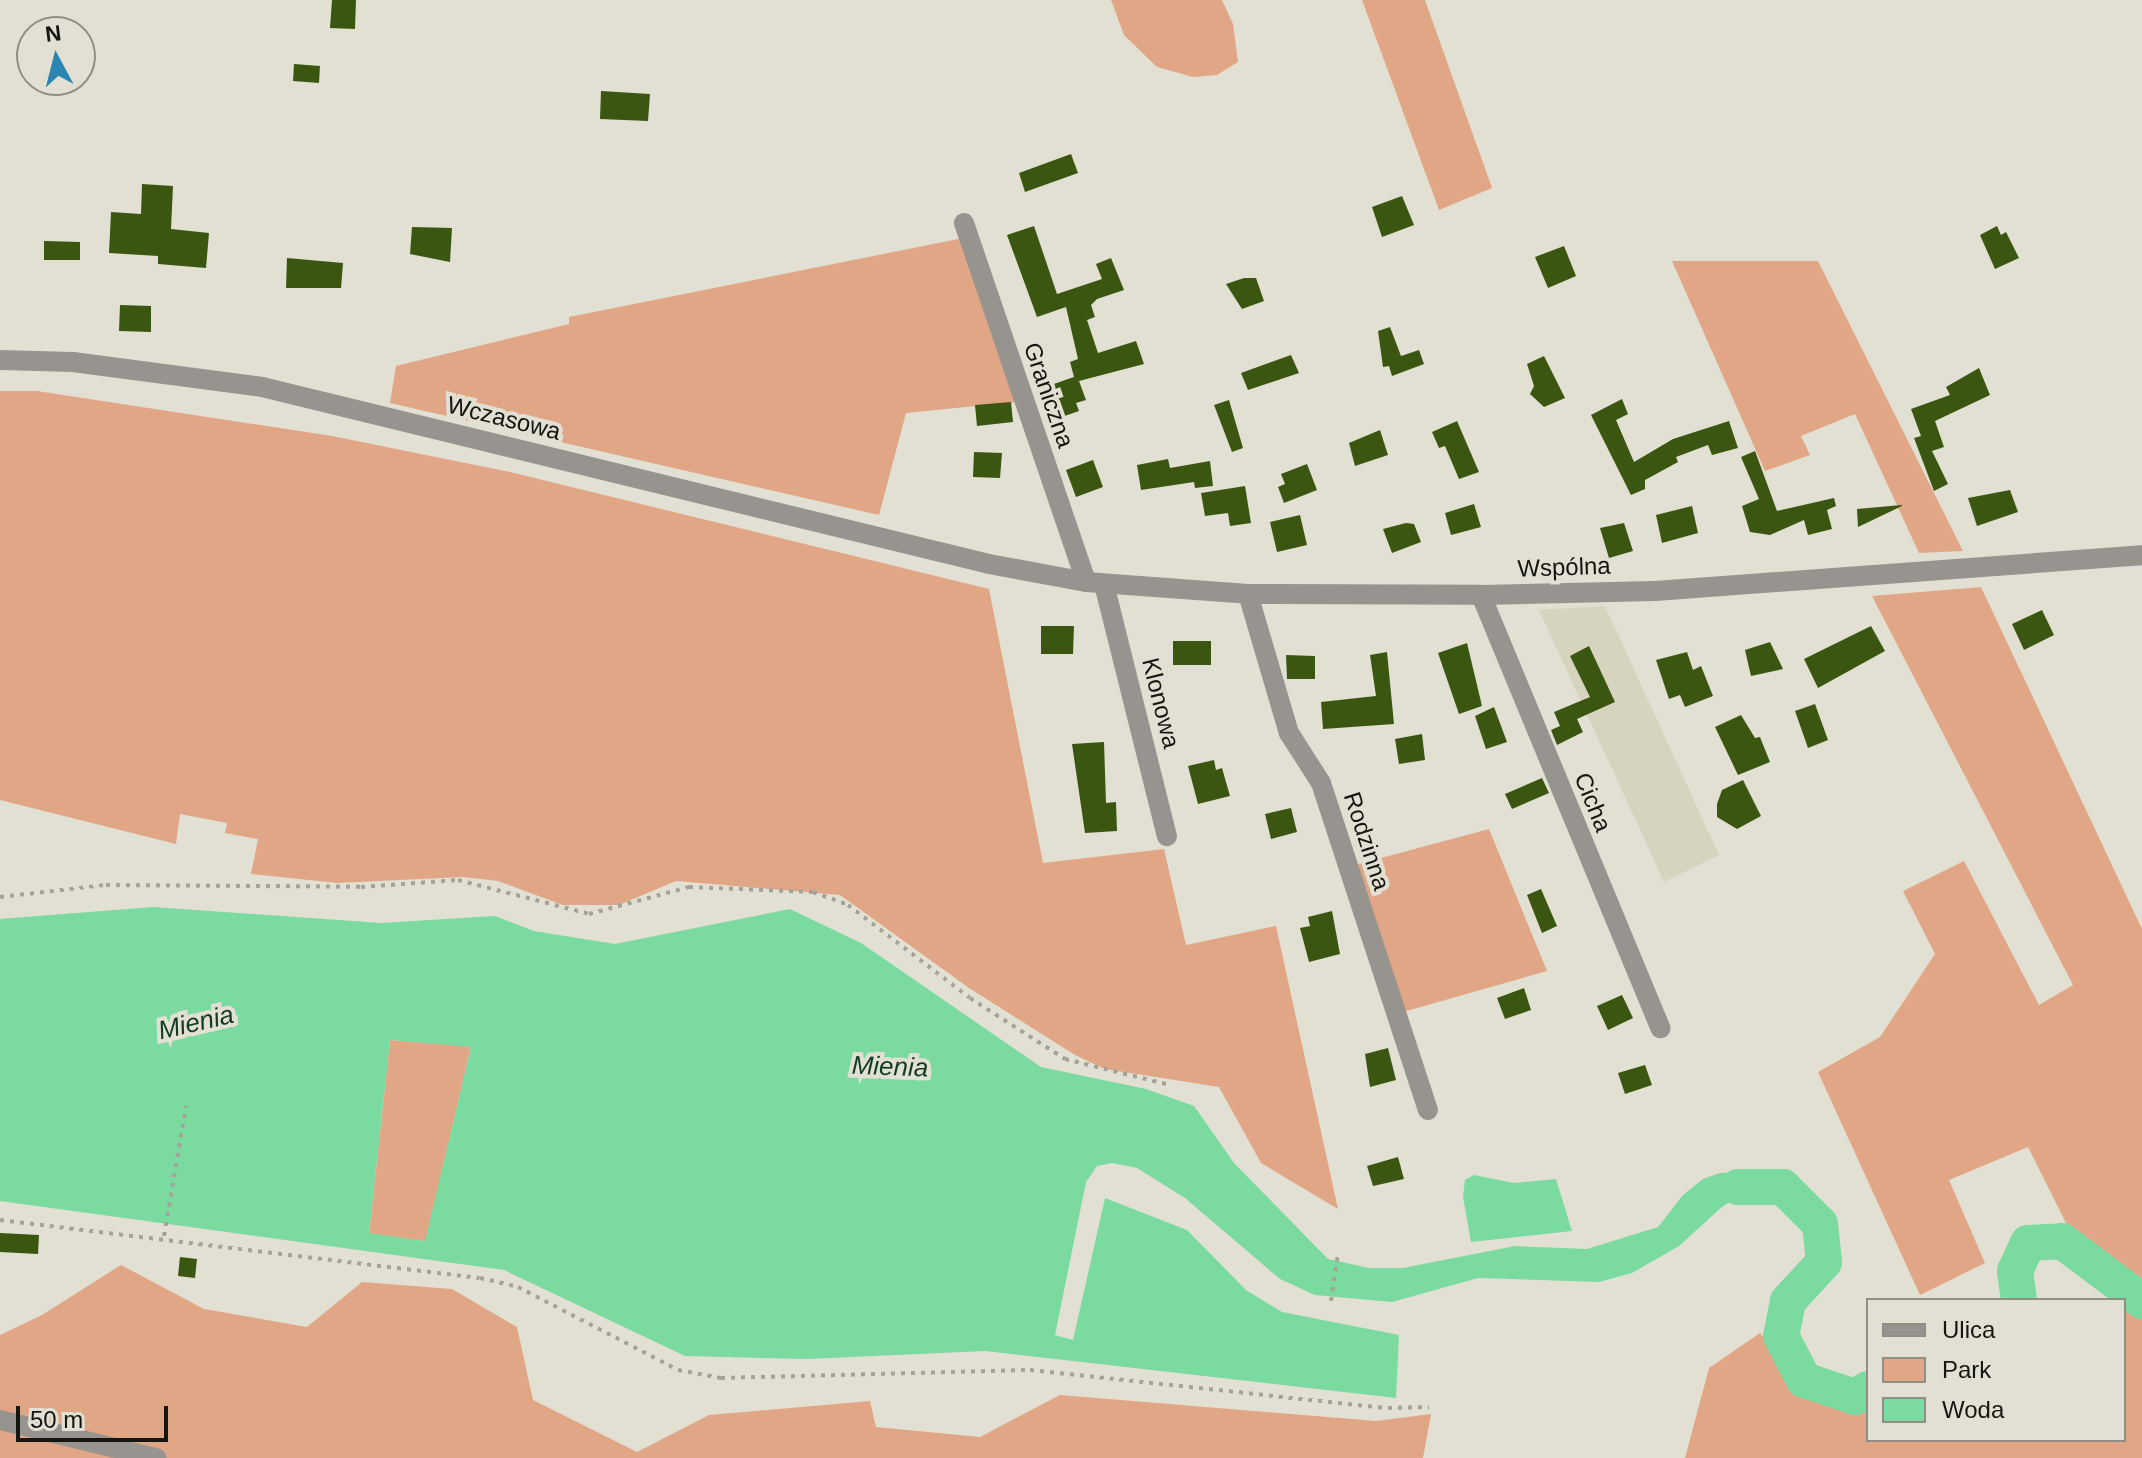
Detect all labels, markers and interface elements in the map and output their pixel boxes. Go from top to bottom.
north arrow [16,16,96,96]
text: N [44,20,63,47]
street label: Graniczna [1018,339,1080,451]
street label: Wczasowa [444,390,564,446]
street label: Wspólna [1517,551,1611,583]
street label: Klonowa [1136,655,1186,751]
street label: Cicha [1568,768,1618,836]
street label: Rodzinna [1338,788,1396,894]
water label: Mienia [155,999,237,1047]
water label: Mienia [851,1050,929,1084]
legend [1866,1298,2126,1442]
text: Ulica [1942,1316,1995,1343]
text: Park [1942,1356,1991,1383]
scale bar [20,1390,172,1440]
text: Woda [1942,1396,2004,1423]
text: 50 m [30,1406,83,1433]

